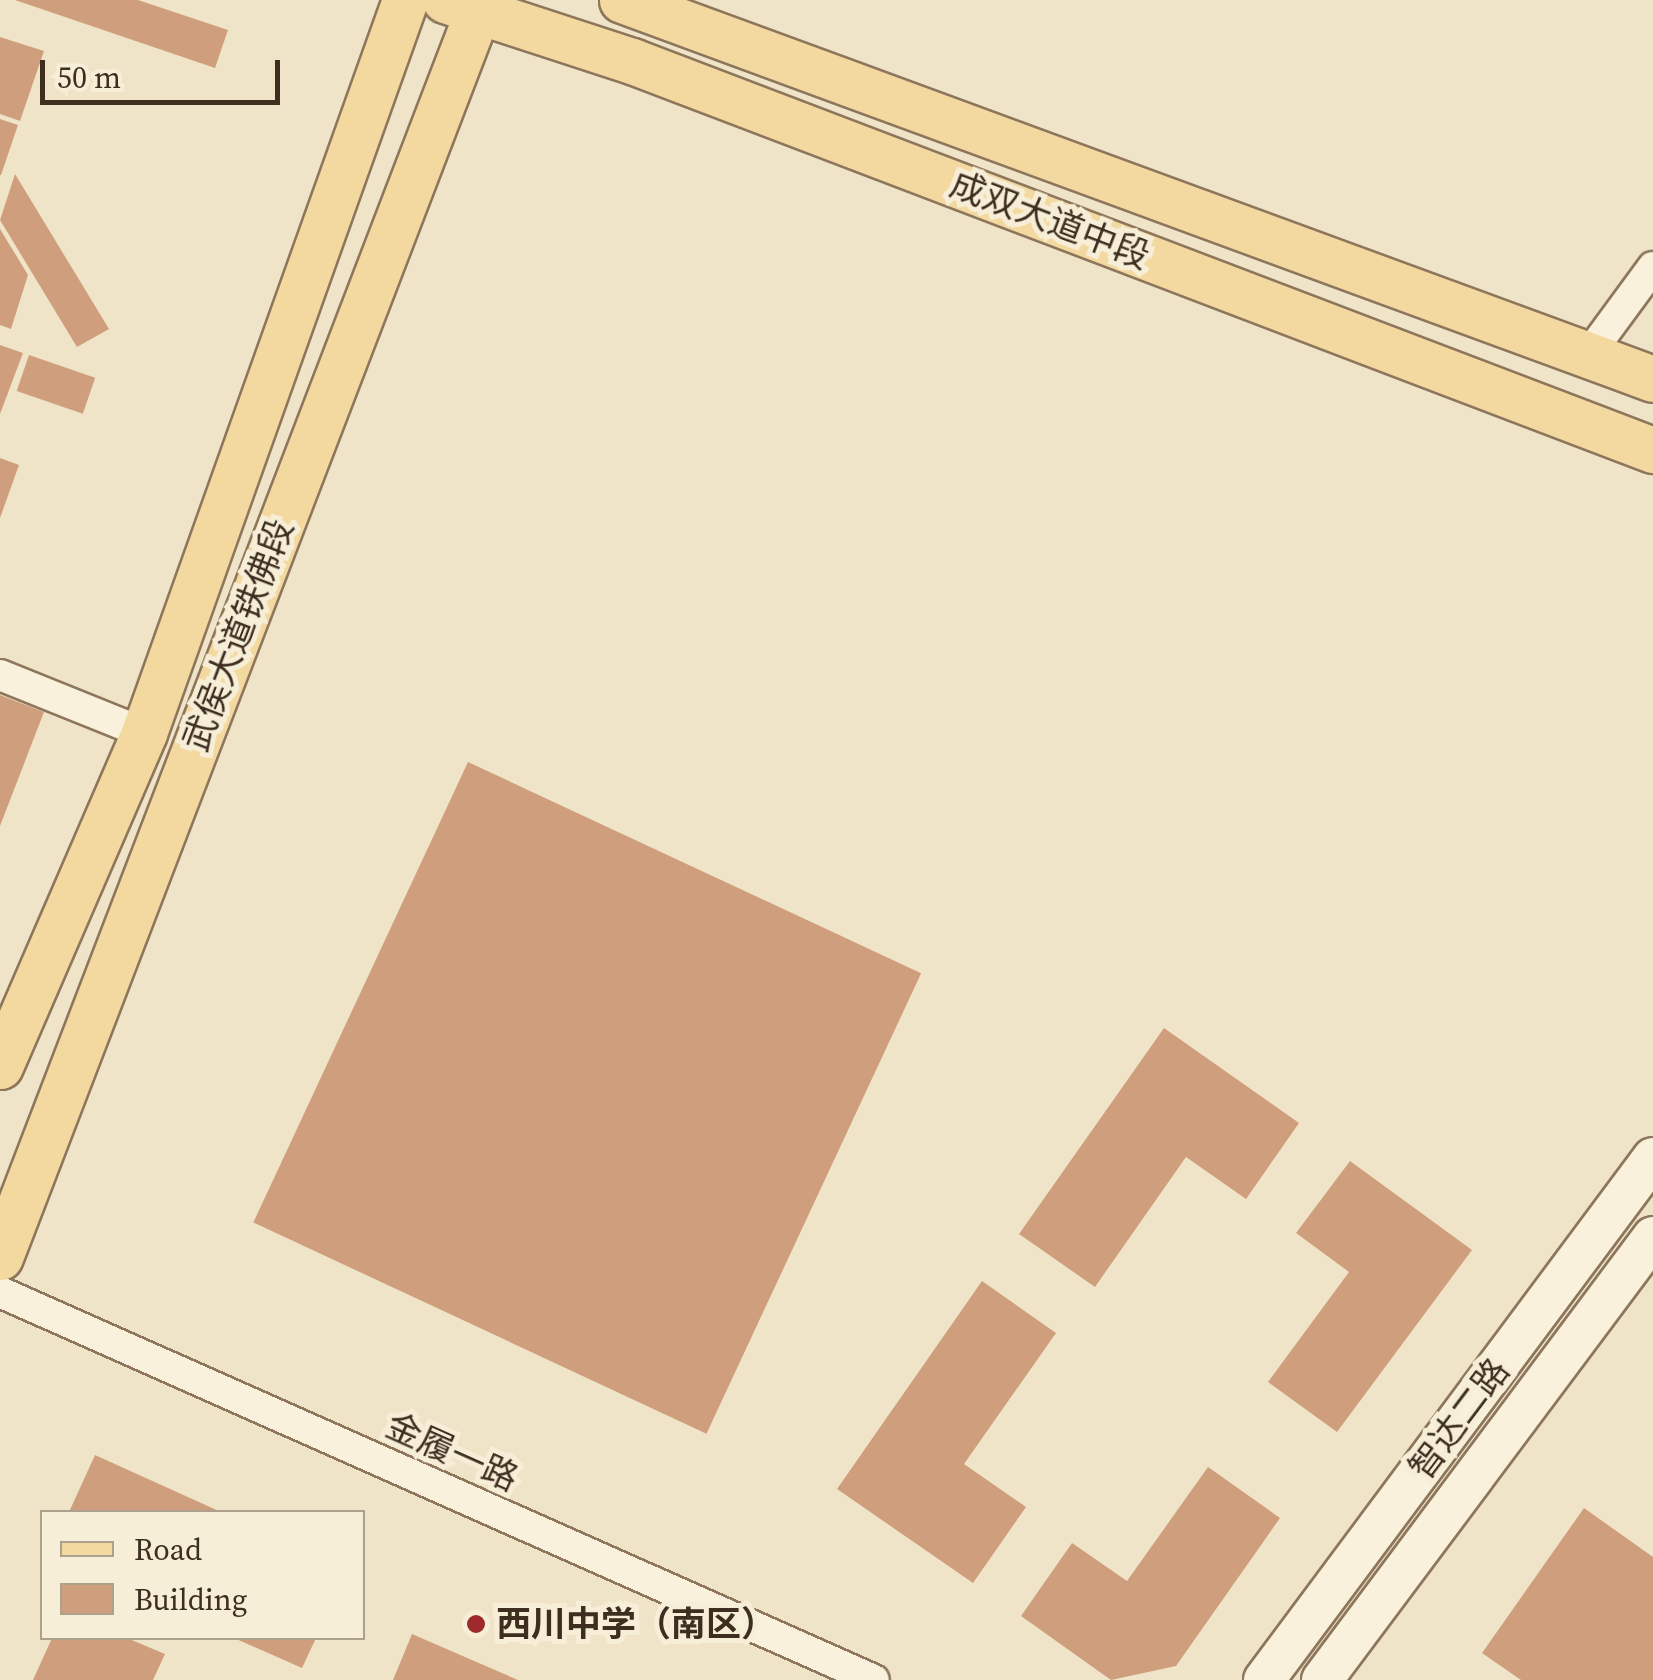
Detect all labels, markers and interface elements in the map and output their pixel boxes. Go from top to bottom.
scale bar [45,40,285,102]
text: 50 m [57,57,121,98]
street label: 成双大道中段 [944,163,1156,277]
street label: 武侯大道铁佛段 [174,513,302,757]
street label: 智达二路 [1400,1350,1518,1488]
street label: 金履一路 [380,1404,524,1500]
legend [40,1510,365,1640]
text: Road [134,1529,202,1570]
text: Building [134,1579,247,1620]
place label: 西川中学（南区） [496,1603,776,1645]
marker: 西川中学（南区） [465,1613,487,1635]

